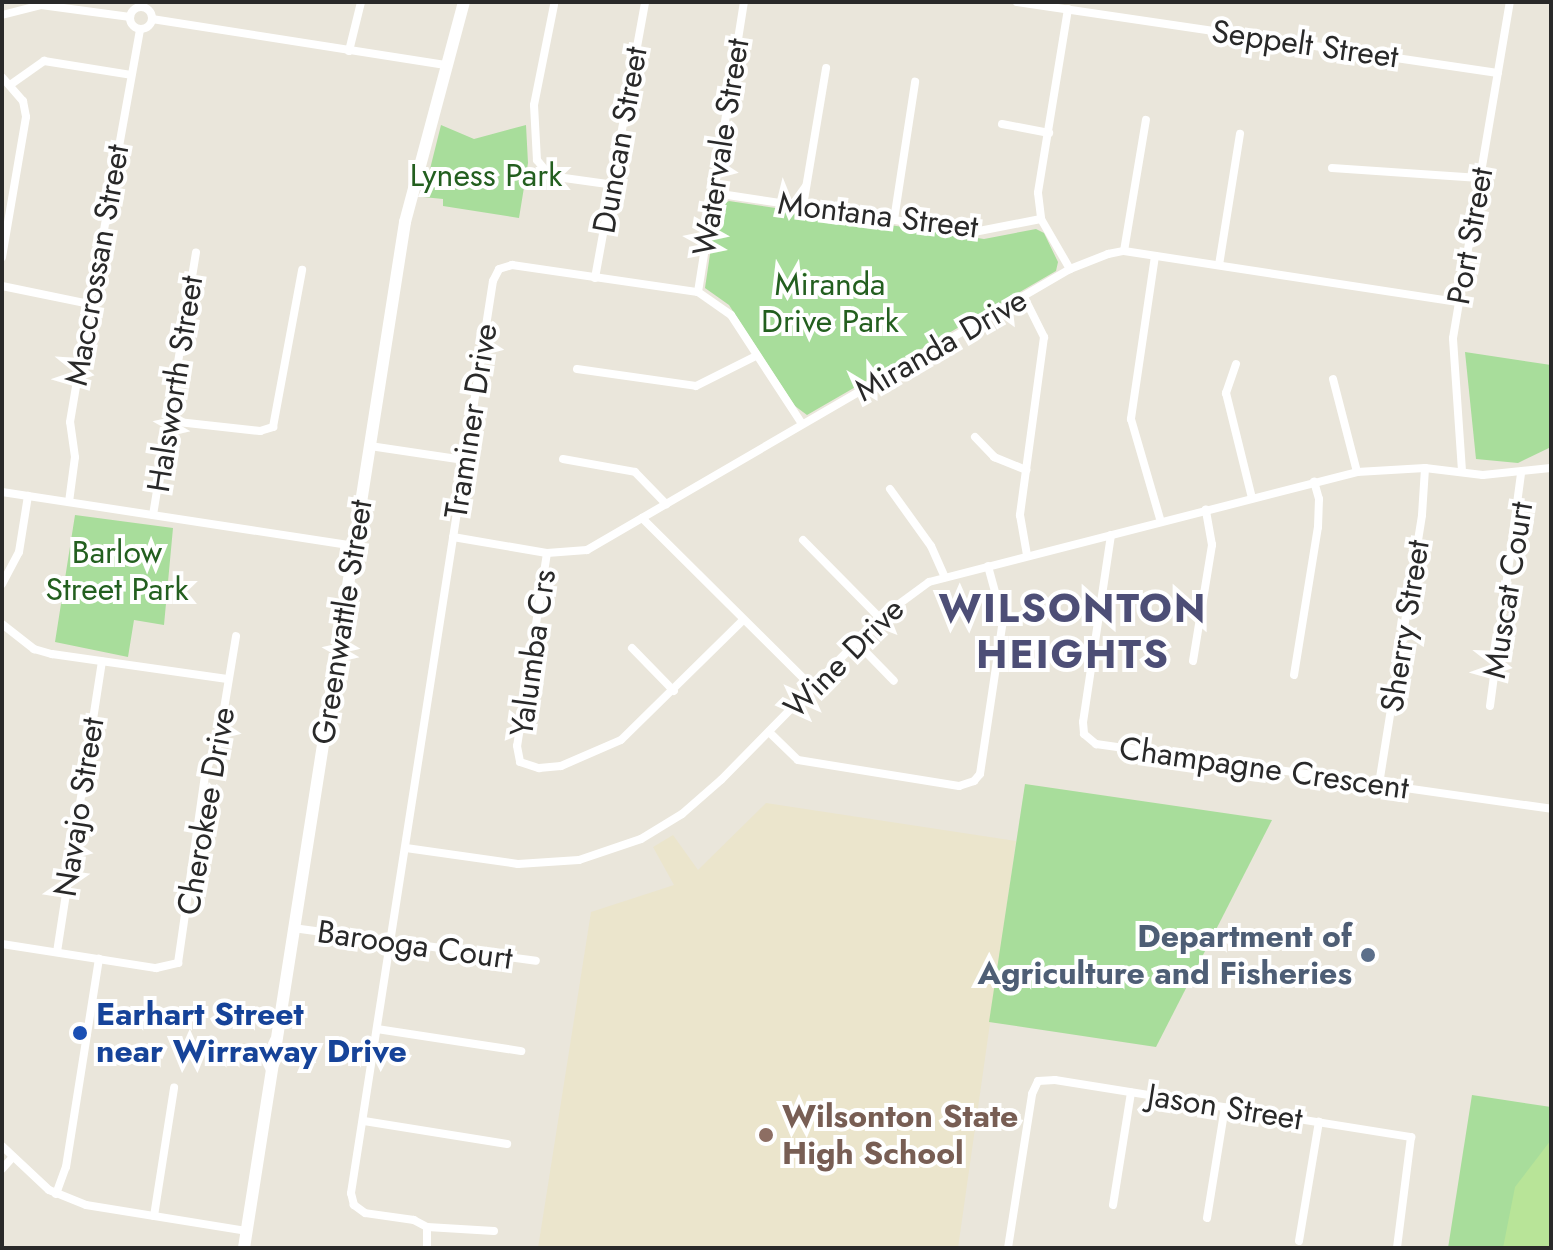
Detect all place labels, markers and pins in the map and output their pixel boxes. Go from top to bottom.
place label: Department of Agriculture and Fisheries [977,918,1352,993]
marker: Department of Agriculture and Fisheries [1359,946,1377,964]
place label: Earhart Street near Wirraway Drive [96,996,407,1071]
marker: Earhart Street near Wirraway Drive [71,1024,89,1042]
place label: Wilsonton State High School [782,1098,1018,1173]
marker: Wilsonton State High School [757,1126,775,1144]

